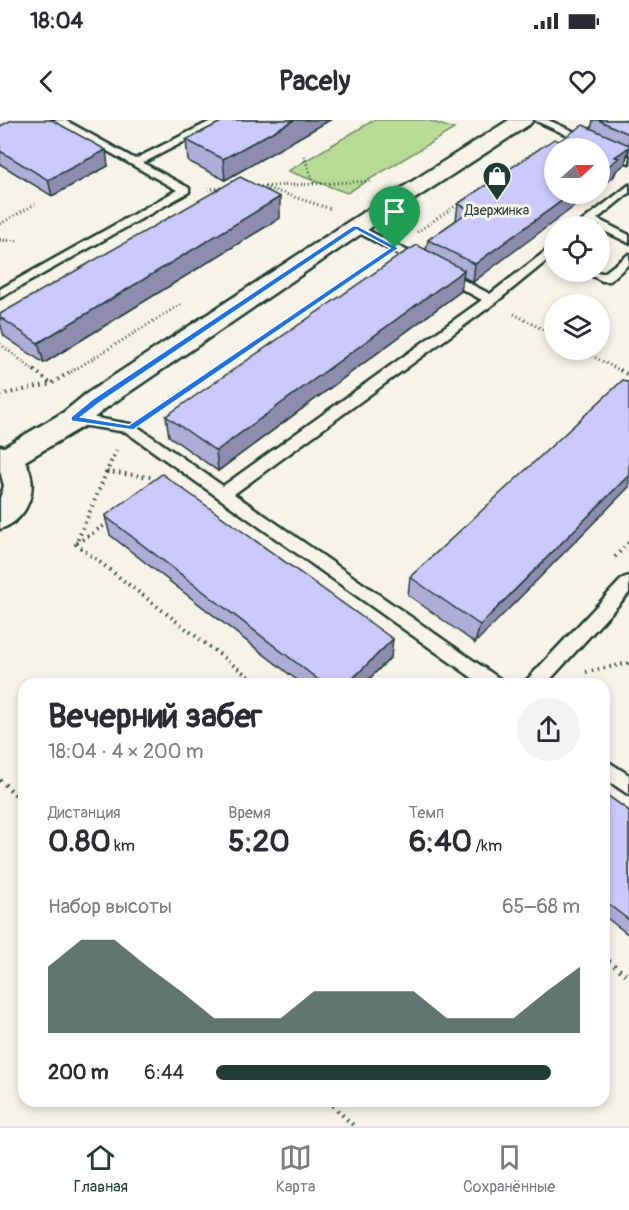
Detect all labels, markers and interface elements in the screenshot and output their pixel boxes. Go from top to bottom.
text: 18:04 [30,7,83,35]
icon: back [30,65,63,98]
text: Pacely [279,65,350,98]
icon: heart [566,65,599,98]
north arrow [544,138,610,204]
map controls [544,138,610,360]
shop icon: Дзержинка [481,160,513,202]
pin [369,186,420,248]
icon: arrive [378,195,411,228]
place label: Дзержинка [464,202,529,219]
button: locate [544,216,610,282]
button: layers [544,294,610,360]
text: Вечерний забег [48,696,262,737]
button: share [517,698,580,761]
text: 18:04 · 4 × 200 m [48,739,204,764]
text: Дистанция [48,803,121,823]
text: Время [228,803,271,823]
text: Темп [409,803,444,823]
text: 0.80 [48,823,111,860]
text: 5:20 [228,823,290,860]
text: 6:40 [409,823,472,860]
text: km [111,836,135,856]
text: /km [472,836,502,856]
text: Набор высоты [48,894,172,919]
text: 65–68 m [502,894,580,919]
text: 200 m [48,1060,109,1085]
text: 6:44 [144,1060,184,1085]
tab: Главная [74,1141,128,1197]
tab: Карта [276,1141,315,1197]
tab: Сохранённые [463,1141,555,1197]

